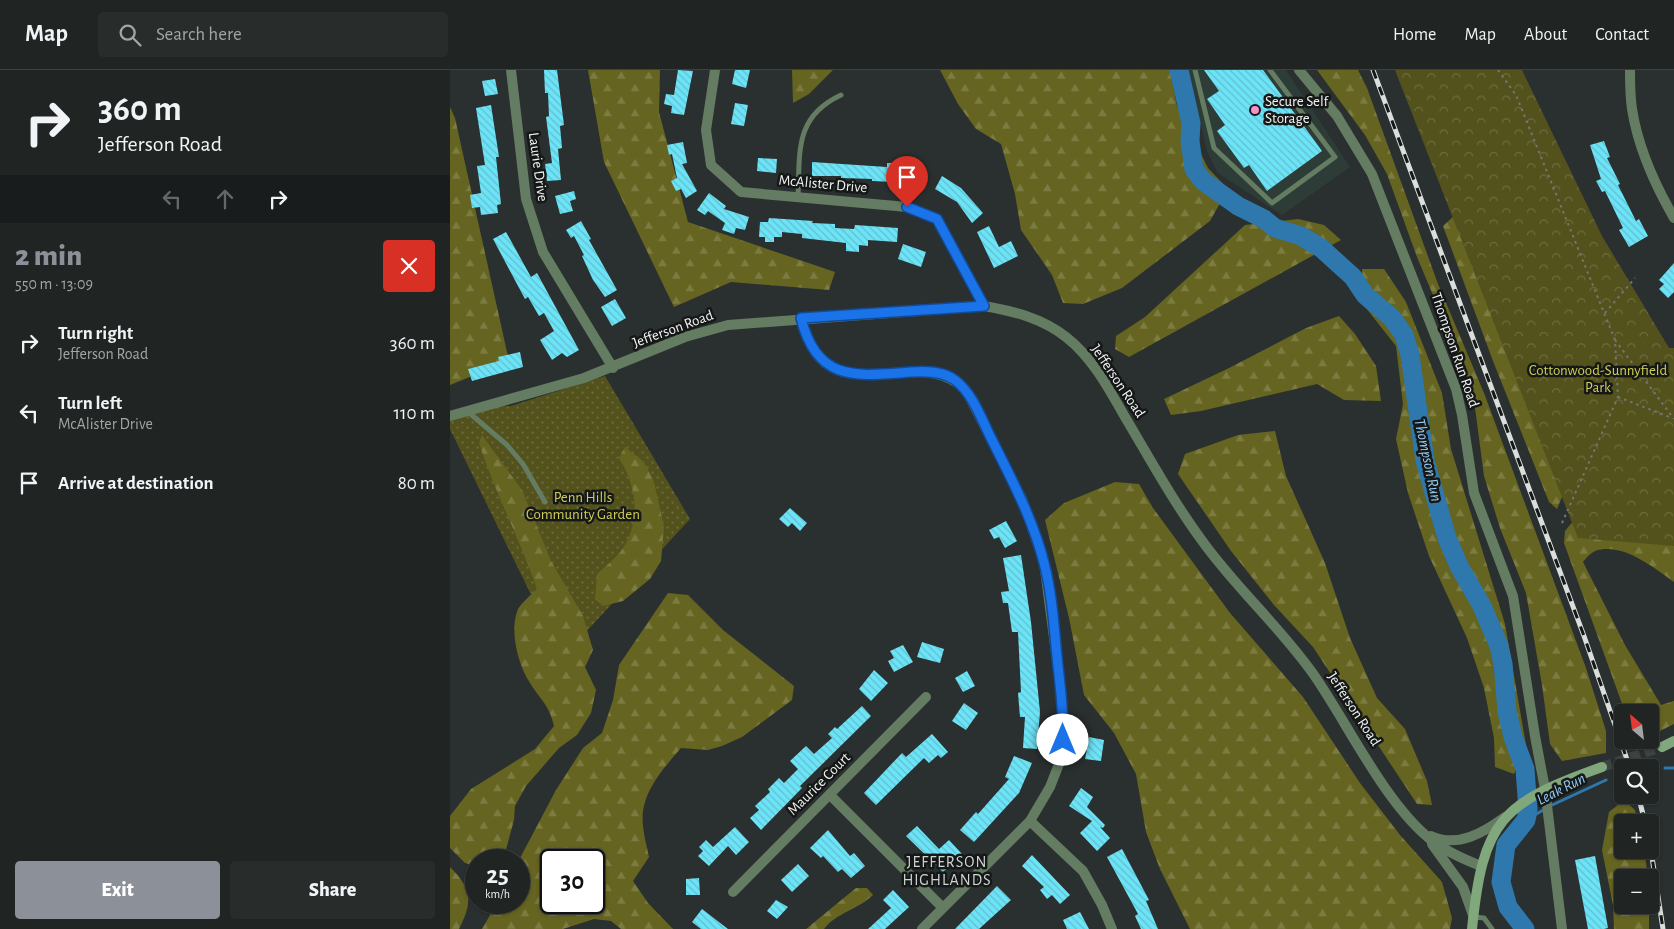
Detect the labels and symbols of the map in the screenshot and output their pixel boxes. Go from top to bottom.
place label: Secure Self Storage [1265,94,1330,126]
marker: Secure Self Storage [1249,104,1261,116]
street label: Laurie Drive [526,131,550,203]
pin [886,156,928,207]
street label: McAlister Drive [778,173,868,195]
street label: Thompson Run Road [1428,291,1482,410]
street label: Jefferson Road [631,307,716,351]
street label: Jefferson Road [1088,342,1148,420]
park label: Cottonwood-Sunnyfield Park [1529,363,1668,395]
water label: Thompson Run [1410,417,1445,503]
park label: Penn Hills Community Garden [526,490,640,522]
street label: Jefferson Road [1325,669,1383,749]
north arrow [1614,704,1659,749]
position arrow [1036,713,1088,765]
street label: Maurice Court [785,750,853,818]
water label: Leak Run [1534,770,1588,808]
speed limit sign: 30 [540,849,605,914]
district label: JEFFERSON HIGHLANDS [902,854,992,888]

